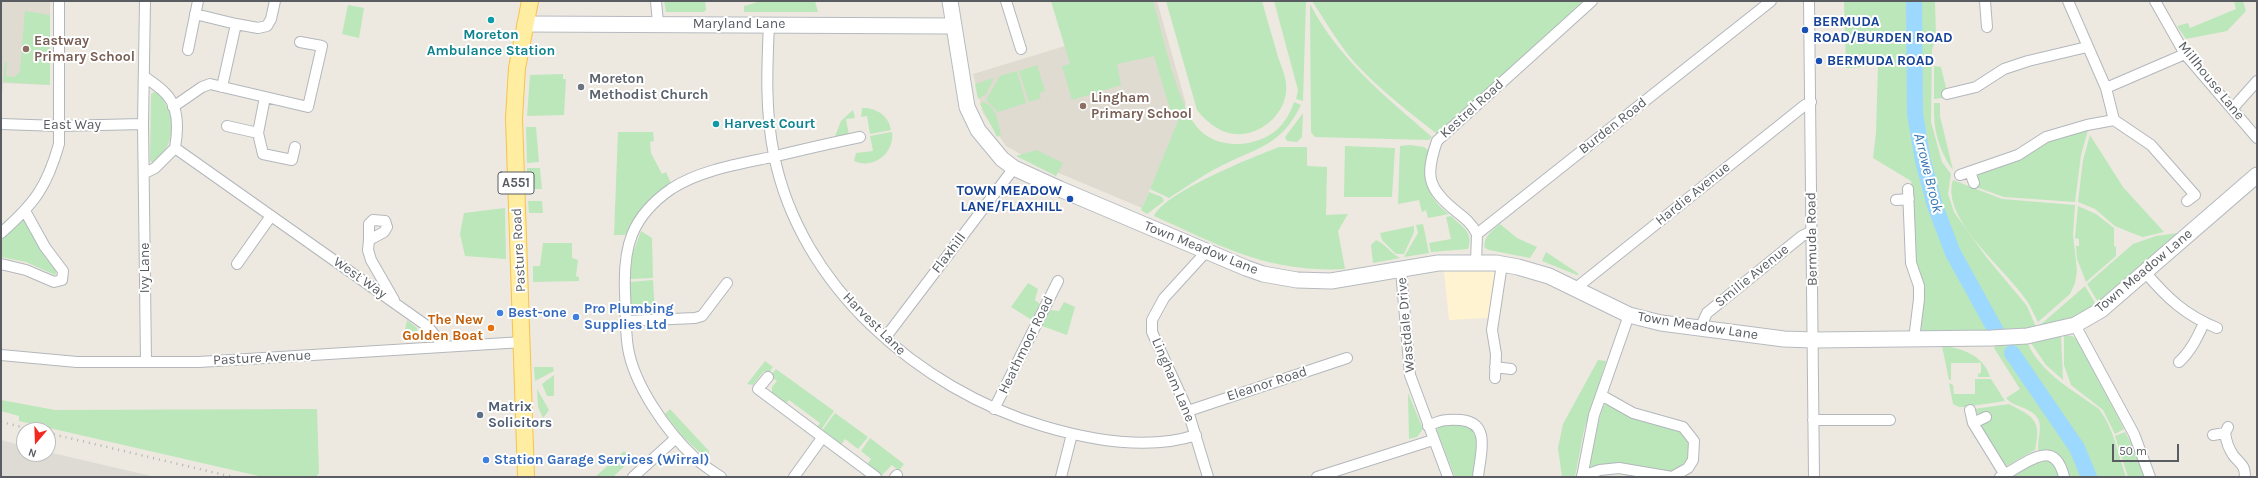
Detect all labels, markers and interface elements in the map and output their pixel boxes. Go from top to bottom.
place label: BERMUDA ROAD/BURDEN ROAD [1813,14,1953,46]
marker: Moreton Ambulance Station [486,15,496,25]
street label: Maryland Lane [693,16,785,32]
marker: BERMUDA ROAD/BURDEN ROAD [1800,25,1810,35]
place label: Moreton Ambulance Station [427,27,555,60]
place label: Eastway Primary School [34,33,135,66]
street label: Millhouse Lane [2174,38,2248,124]
marker: Eastway Primary School [21,44,31,54]
place label: BERMUDA ROAD [1827,53,1934,69]
marker: BERMUDA ROAD [1814,56,1824,66]
place label: Moreton Methodist Church [589,71,708,104]
street label: Kestrel Road [1437,76,1507,142]
marker: Moreton Methodist Church [576,82,586,92]
place label: Lingham Primary School [1091,90,1192,122]
street label: Burden Road [1576,94,1650,158]
marker: Lingham Primary School [1078,101,1088,111]
place label: Harvest Court [724,116,815,132]
street label: East Way [43,117,101,133]
marker: Harvest Court [711,119,721,129]
water label: Arrowe Brook [1909,131,1947,215]
street label: Hardie Avenue [1652,159,1734,229]
road number: A551 [498,172,534,194]
place label: TOWN MEADOW LANE/FLAXHILL [957,183,1062,216]
street label: Bermuda Road [1803,192,1821,286]
marker: TOWN MEADOW LANE/FLAXHILL [1065,194,1075,204]
street label: Pasture Road [508,207,530,293]
street label: Town Meadow Lane [1142,217,1260,279]
street label: Town Meadow Lane [2092,226,2196,316]
street label: Flaxhill [928,229,970,277]
street label: Smilie Avenue [1712,241,1792,311]
street label: Ivy Lane [137,243,153,293]
street label: West Way [330,253,390,303]
street label: Wastdale Drive [1393,277,1419,373]
street label: Harvest Lane [839,289,909,359]
street label: Heathmoor Road [995,293,1057,397]
place label: Pro Plumbing Supplies Ltd [584,301,674,334]
place label: Best-one [508,305,567,321]
marker: Best-one [495,308,505,318]
street label: Town Meadow Lane [1637,308,1759,344]
place label: The New Golden Boat [402,312,483,344]
marker: Pro Plumbing Supplies Ltd [571,312,581,322]
marker: The New Golden Boat [486,323,496,333]
street label: Lingham Lane [1148,336,1198,424]
street label: Pasture Avenue [213,347,311,369]
street label: Eleanor Road [1225,363,1309,405]
place label: Matrix Solicitors [488,399,552,432]
marker: Matrix Solicitors [475,410,485,420]
north arrow [16,422,56,462]
scale bar [2114,436,2181,462]
text: 50 m [2119,444,2147,458]
text: N [26,445,38,460]
place label: Station Garage Services (Wirral) [494,452,709,468]
marker: Station Garage Services (Wirral) [481,455,491,465]

